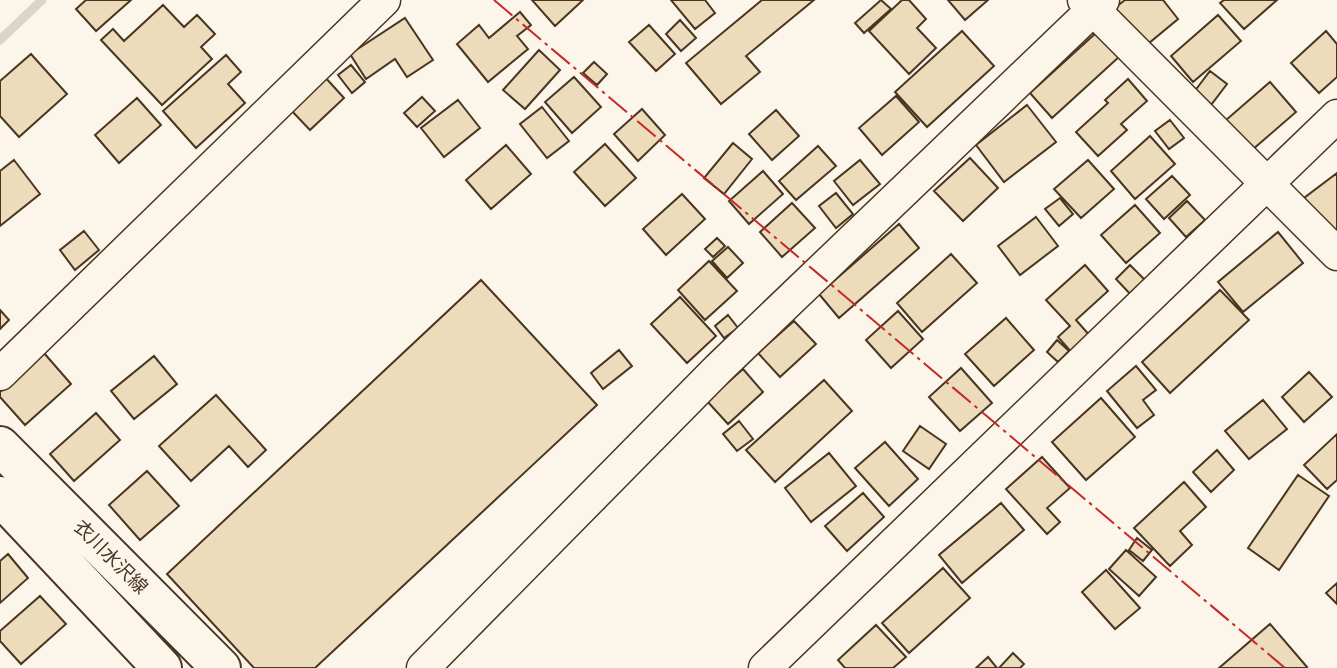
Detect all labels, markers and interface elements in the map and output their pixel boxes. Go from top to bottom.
street label: 衣川水沢線 [69,515,153,599]

